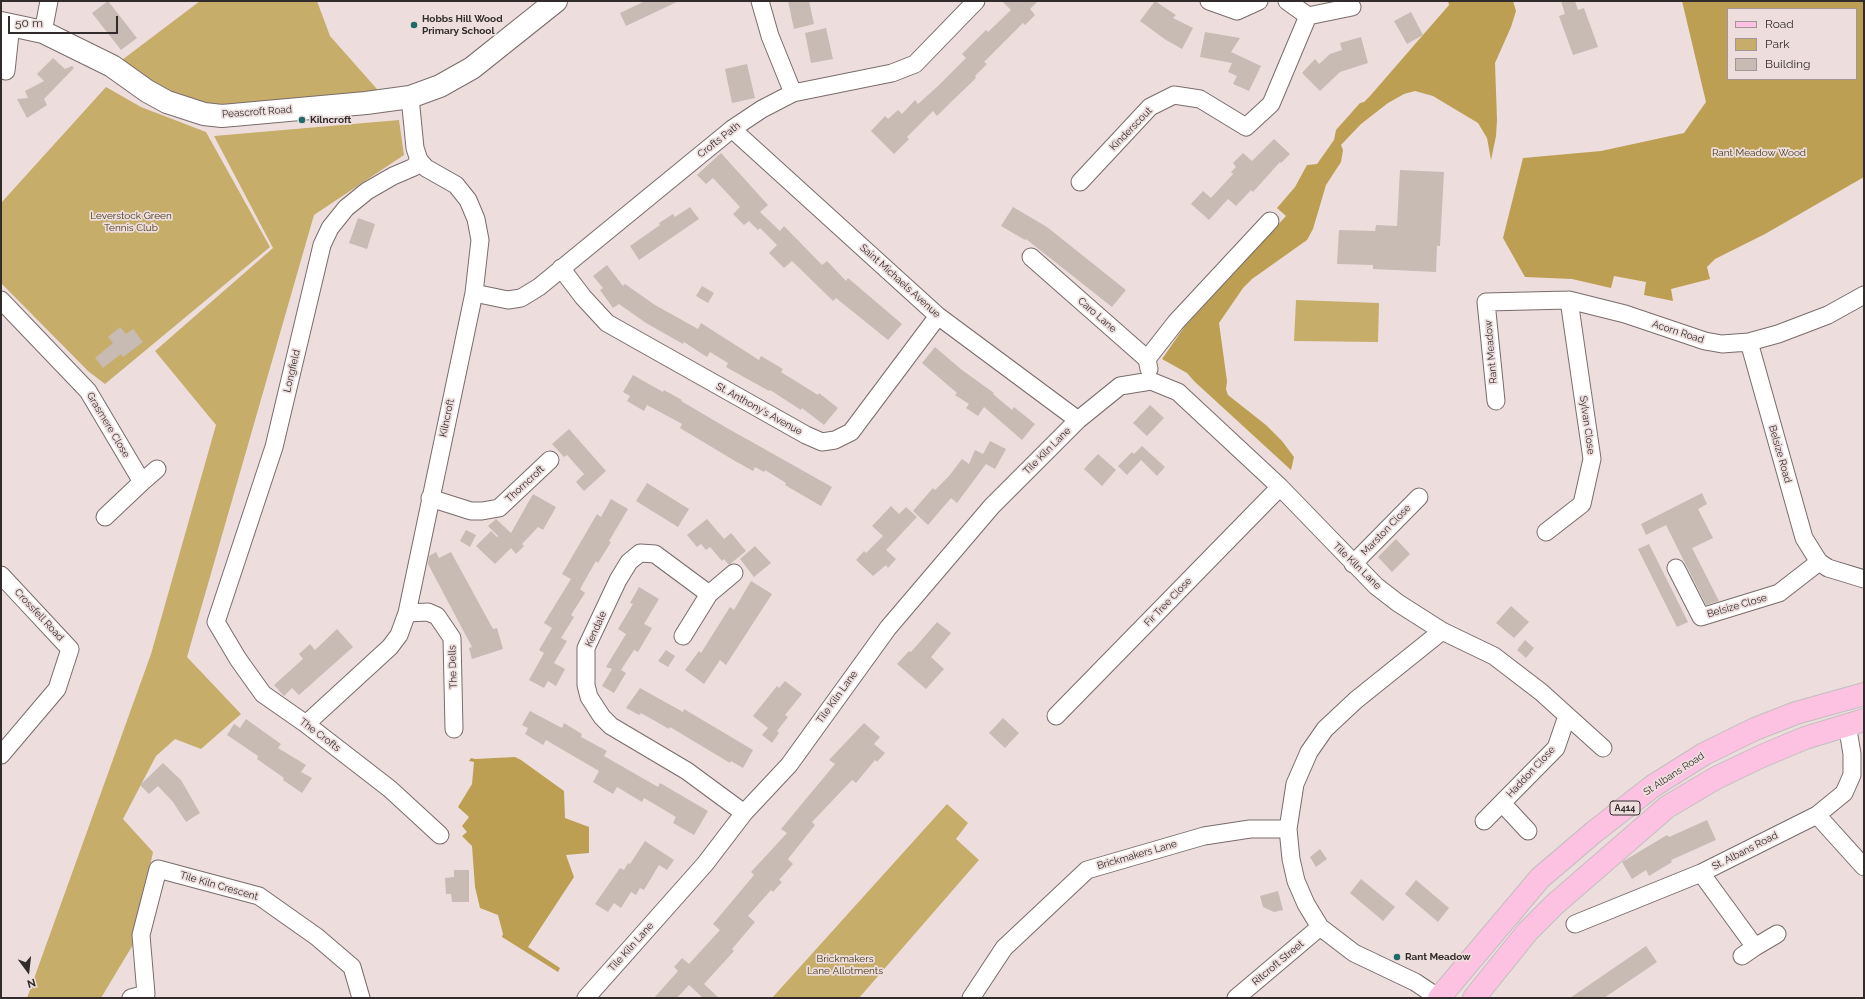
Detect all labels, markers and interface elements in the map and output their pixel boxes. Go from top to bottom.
scale bar [10,8,120,34]
legend [1727,8,1857,80]
place label: Hobbs Hill Wood Primary School [422,13,503,36]
text: 50 m [15,16,43,30]
text: Road [1765,17,1794,31]
marker: Hobbs Hill Wood Primary School [409,20,419,30]
text: Park [1765,37,1790,51]
text: Building [1765,57,1811,71]
street label: Peascroft Road [222,104,292,120]
street label: Kinderscout [1107,105,1155,153]
place label: Kilncroft [310,114,351,126]
marker: Kilncroft [297,115,307,125]
street label: Crofts Path [695,120,743,160]
park label: Rant Meadow Wood [1712,147,1806,159]
park label: Leverstock Green Tennis Club [90,210,172,234]
street label: Saint Michaels Avenue [857,242,943,320]
street label: Caro Lane [1075,295,1119,335]
street label: Acorn Road [1651,318,1705,346]
street label: Rant Meadow [1482,320,1500,384]
street label: Longfield [281,348,303,394]
street label: St. Anthony's Avenue [714,380,804,438]
street label: Grasmere Close [84,390,132,460]
street label: Sylvan Close [1577,395,1597,455]
street label: Kilncroft [437,398,457,438]
street label: Belsize Road [1766,424,1794,484]
street label: Tile Kiln Lane [1021,425,1073,477]
street label: Thorncroft [503,463,547,505]
street label: Marston Close [1359,502,1413,558]
street label: Tile Kiln Lane [1330,540,1384,592]
street label: Fir Tree Close [1142,575,1194,629]
street label: Crossfell Road [12,586,66,644]
street label: Belsize Close [1706,592,1768,620]
street label: Kendale [583,609,609,649]
street label: The Dells [446,645,460,689]
street label: Tile Kiln Lane [814,668,860,726]
street label: The Crofts [297,716,343,754]
street label: Haddon Close [1504,744,1558,800]
street label: St Albans Road [1641,750,1707,798]
road number: A414 [1610,801,1640,815]
street label: St. Albans Road [1710,829,1780,873]
street label: Brickmakers Lane [1096,838,1178,872]
street label: Tile Kiln Crescent [179,869,259,903]
street label: Tile Kiln Lane [606,920,656,974]
street label: Ritcroft Street [1250,938,1306,988]
north arrow [8,951,48,991]
place label: Rant Meadow [1405,951,1471,963]
marker: Rant Meadow [1392,952,1402,962]
park label: Brickmakers Lane Allotments [807,953,883,976]
text: N [25,976,37,990]

